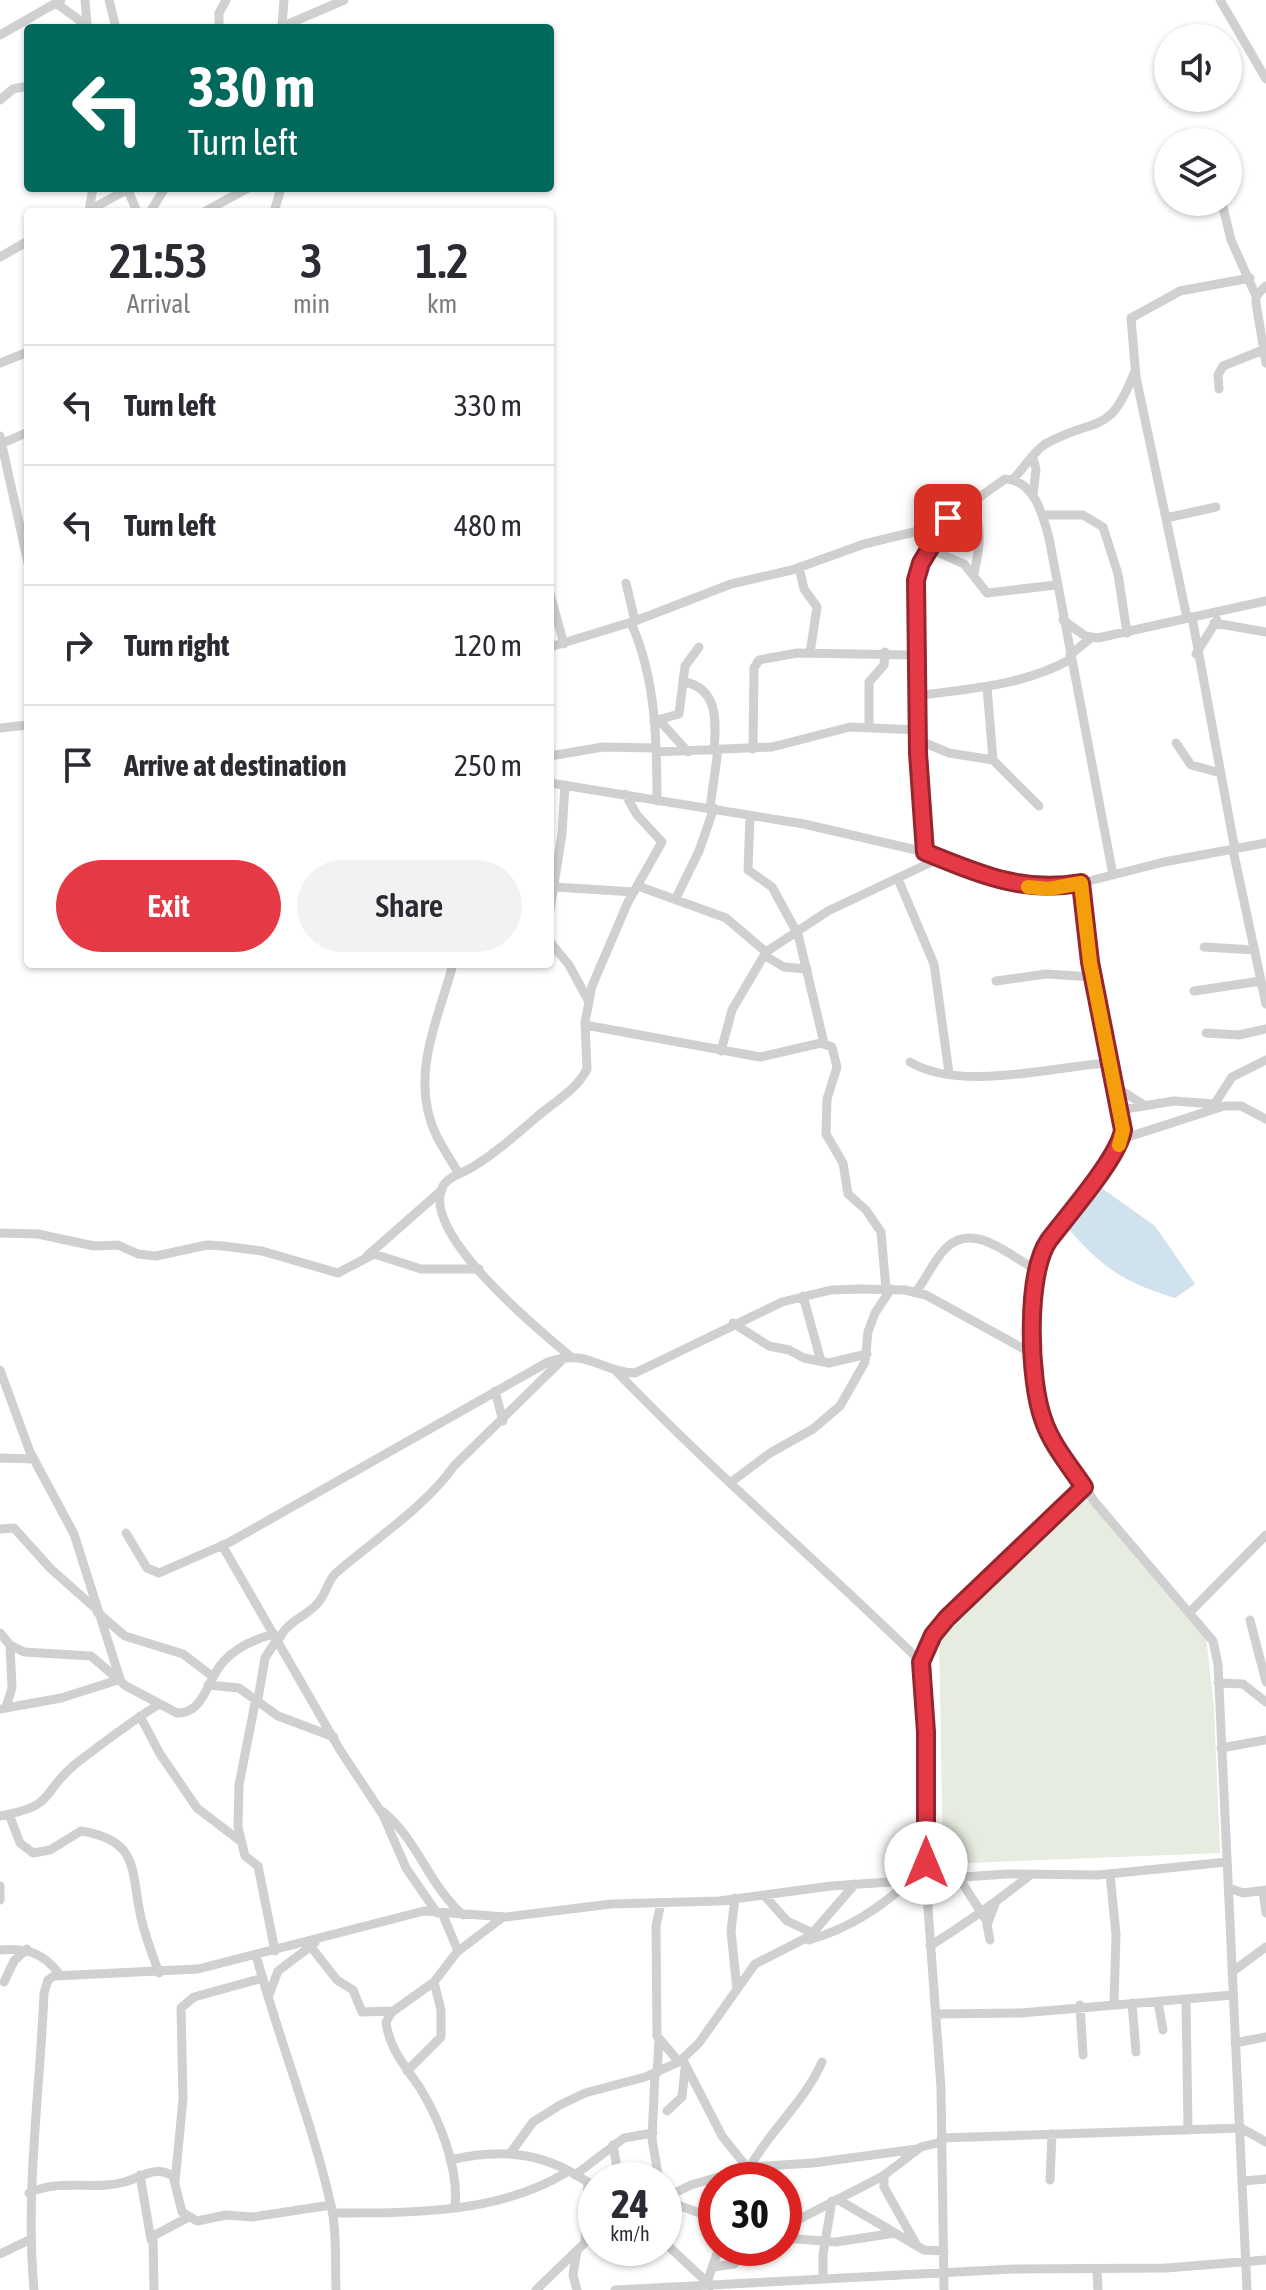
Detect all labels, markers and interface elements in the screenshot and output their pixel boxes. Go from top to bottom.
map controls [1154,24,1242,216]
button: sound [1154,24,1242,112]
text: 330 m [188,55,315,119]
icon: left [56,56,160,160]
text: Turn left [188,121,298,163]
button: layers [1154,128,1242,216]
text: 21:53 [109,233,208,288]
text: 3 [300,233,323,288]
text: 1.2 [415,233,469,288]
text: Arrival [127,289,190,319]
text: min [293,289,330,319]
text: km [427,289,457,319]
icon: left [56,383,100,427]
text: Turn left [124,388,216,422]
text: 330 m [454,388,522,422]
pin [914,484,982,552]
icon: arrive [926,496,970,540]
icon: left [56,503,100,547]
text: Turn left [124,508,216,542]
text: 480 m [454,508,522,542]
icon: right [56,623,100,667]
text: Turn right [124,628,230,662]
text: 120 m [454,628,522,662]
icon: arrive [56,743,100,787]
text: Arrive at destination [124,748,346,782]
text: 250 m [454,748,522,782]
button: Exit [56,860,281,952]
button: Share [297,860,522,952]
position arrow [884,1821,968,1905]
speed limit sign: 30 [698,2162,802,2266]
text: 24 [611,2181,649,2226]
text: km/h [610,2222,650,2245]

